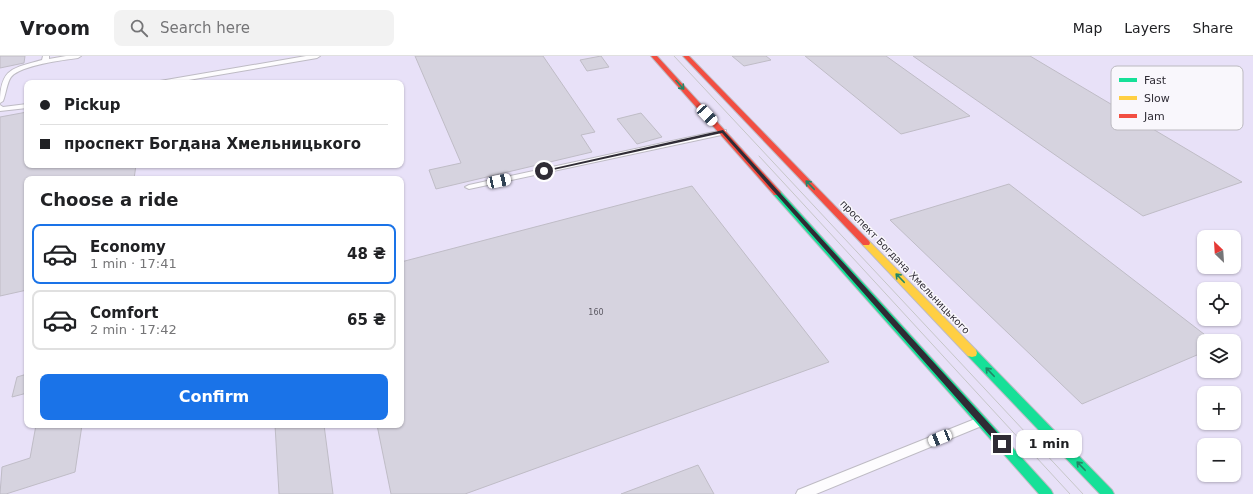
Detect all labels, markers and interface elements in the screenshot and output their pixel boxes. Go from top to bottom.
search box [114,10,394,46]
text: Vroom [20,17,90,39]
icon: search [128,17,150,39]
text: Search here [160,19,250,37]
text: Map [1073,20,1102,36]
text: Layers [1124,20,1171,36]
text: Share [1193,20,1233,36]
legend [1111,66,1243,130]
text: Fast [1144,74,1167,87]
one-way arrow [676,80,685,90]
text: Slow [1144,92,1170,105]
text: Pickup [64,96,120,114]
car [694,102,720,128]
text: Jam [1143,110,1165,123]
text: проспект Богдана Хмельницького [64,135,361,153]
route start [535,162,553,180]
car [486,173,512,189]
one-way arrow [805,180,815,190]
text: Choose a ride [40,189,179,210]
street label: проспект Богдана Хмельницького [838,198,972,336]
north arrow [1197,230,1241,274]
map controls [1197,230,1241,482]
icon: car [42,236,78,272]
text: Economy [90,238,166,256]
text: 48 ₴ [347,245,386,263]
text: 1 min · 17:41 [90,256,177,271]
one-way arrow [896,273,905,283]
button: locate [1197,282,1241,326]
icon: car [42,302,78,338]
text: Comfort [90,304,158,322]
house number: 160 [588,308,604,317]
text: 65 ₴ [347,311,386,329]
text: 2 min · 17:42 [90,322,177,337]
button: layers [1197,334,1241,378]
one-way arrow [986,367,995,377]
button: Confirm [40,374,388,420]
button: + [1197,386,1241,430]
car [927,428,953,448]
callout: 1 min [1016,430,1082,458]
route end [993,435,1011,453]
text: 1 min [1029,436,1069,451]
button: − [1197,438,1241,482]
one-way arrow [1076,461,1085,471]

